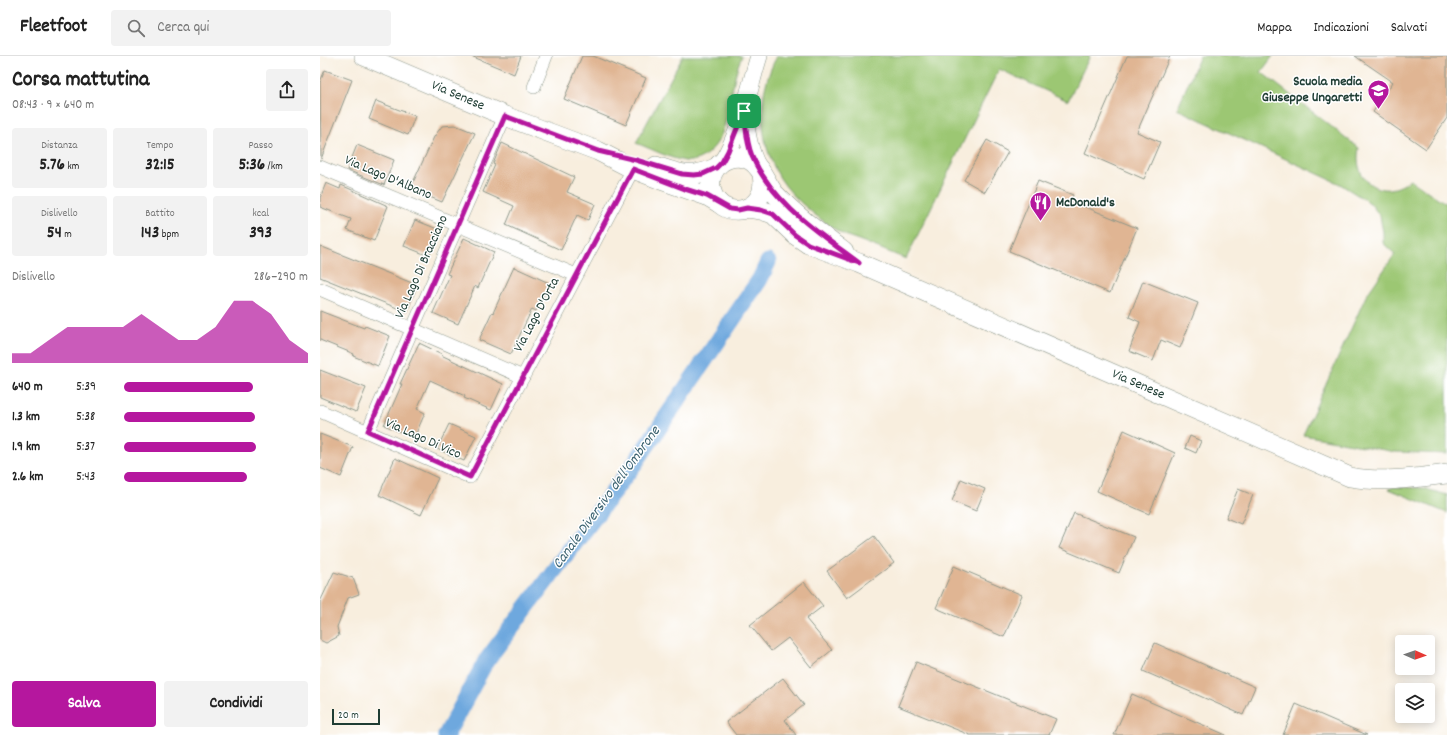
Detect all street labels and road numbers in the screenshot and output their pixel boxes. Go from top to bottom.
street label: Via Senese [428,76,488,116]
street label: Via Lago D'Albano [341,151,435,205]
street label: Via Lago Di Bracciano [390,212,454,322]
street label: Via Lago D'Orta [509,274,565,356]
street label: Via Senese [1108,364,1168,405]
street label: Via Lago Di Vico [382,413,464,465]

